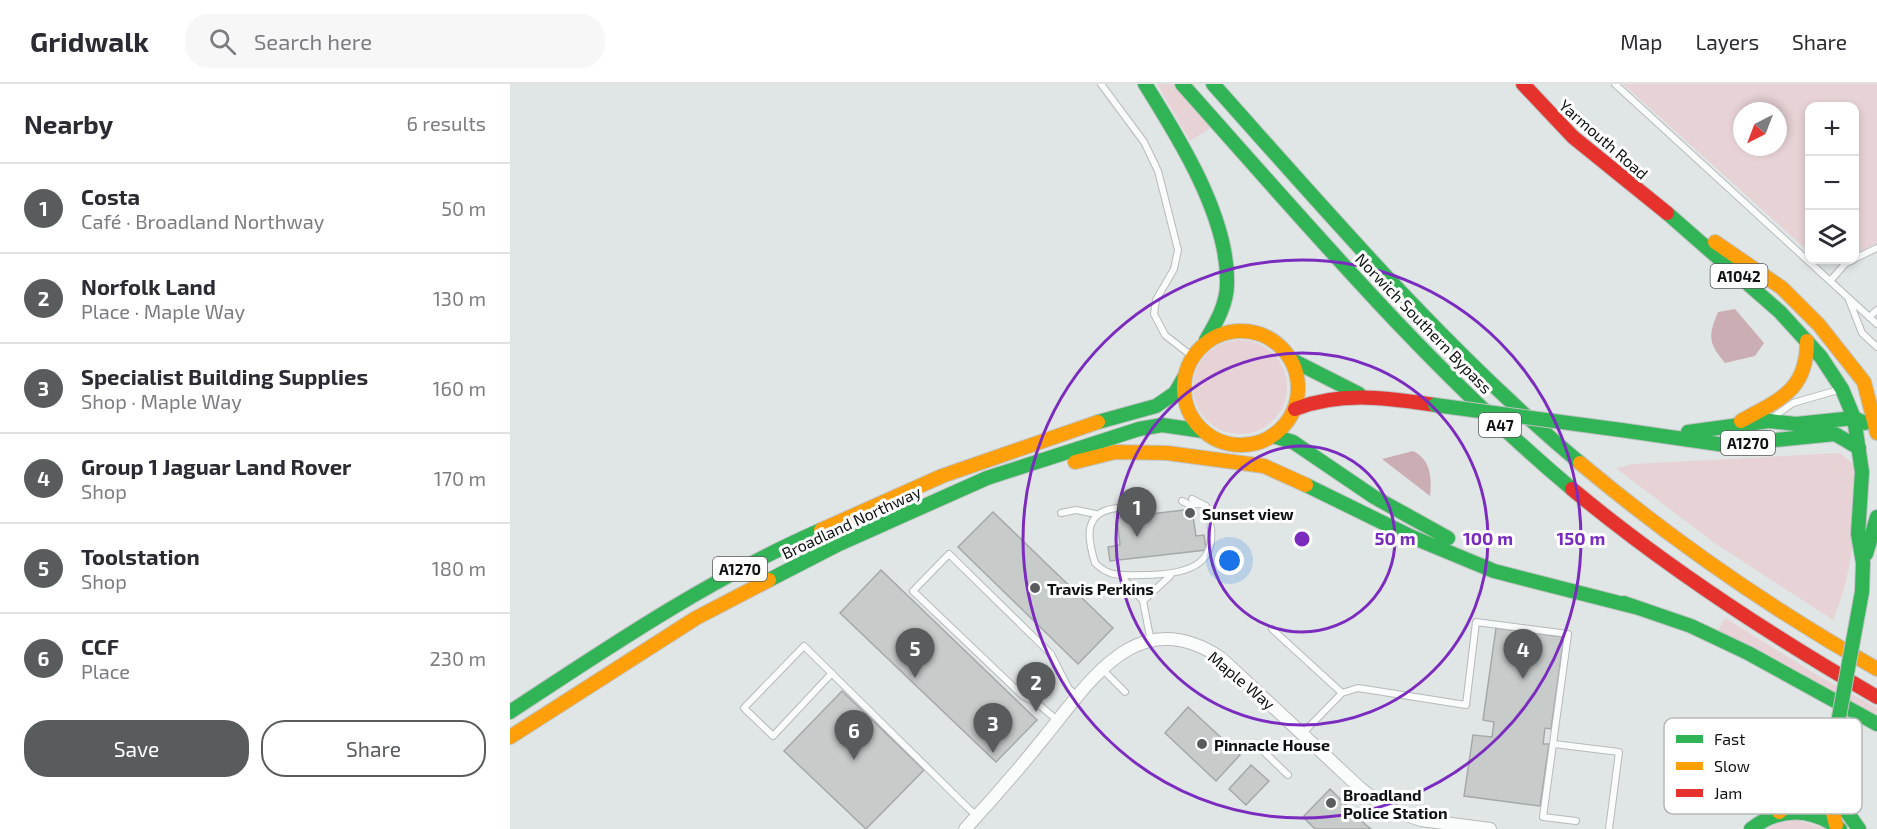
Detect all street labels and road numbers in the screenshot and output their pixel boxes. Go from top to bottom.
street label: Yarmouth Road [1556,95,1652,183]
street label: Norwich Southern Bypass [1352,249,1496,397]
road number: A1042 [1710,264,1768,288]
road number: A47 [1479,413,1521,437]
road number: A1270 [1721,431,1775,455]
street label: Broadland Northway [778,481,924,563]
road number: A1270 [713,557,767,581]
street label: Maple Way [1205,647,1280,714]

